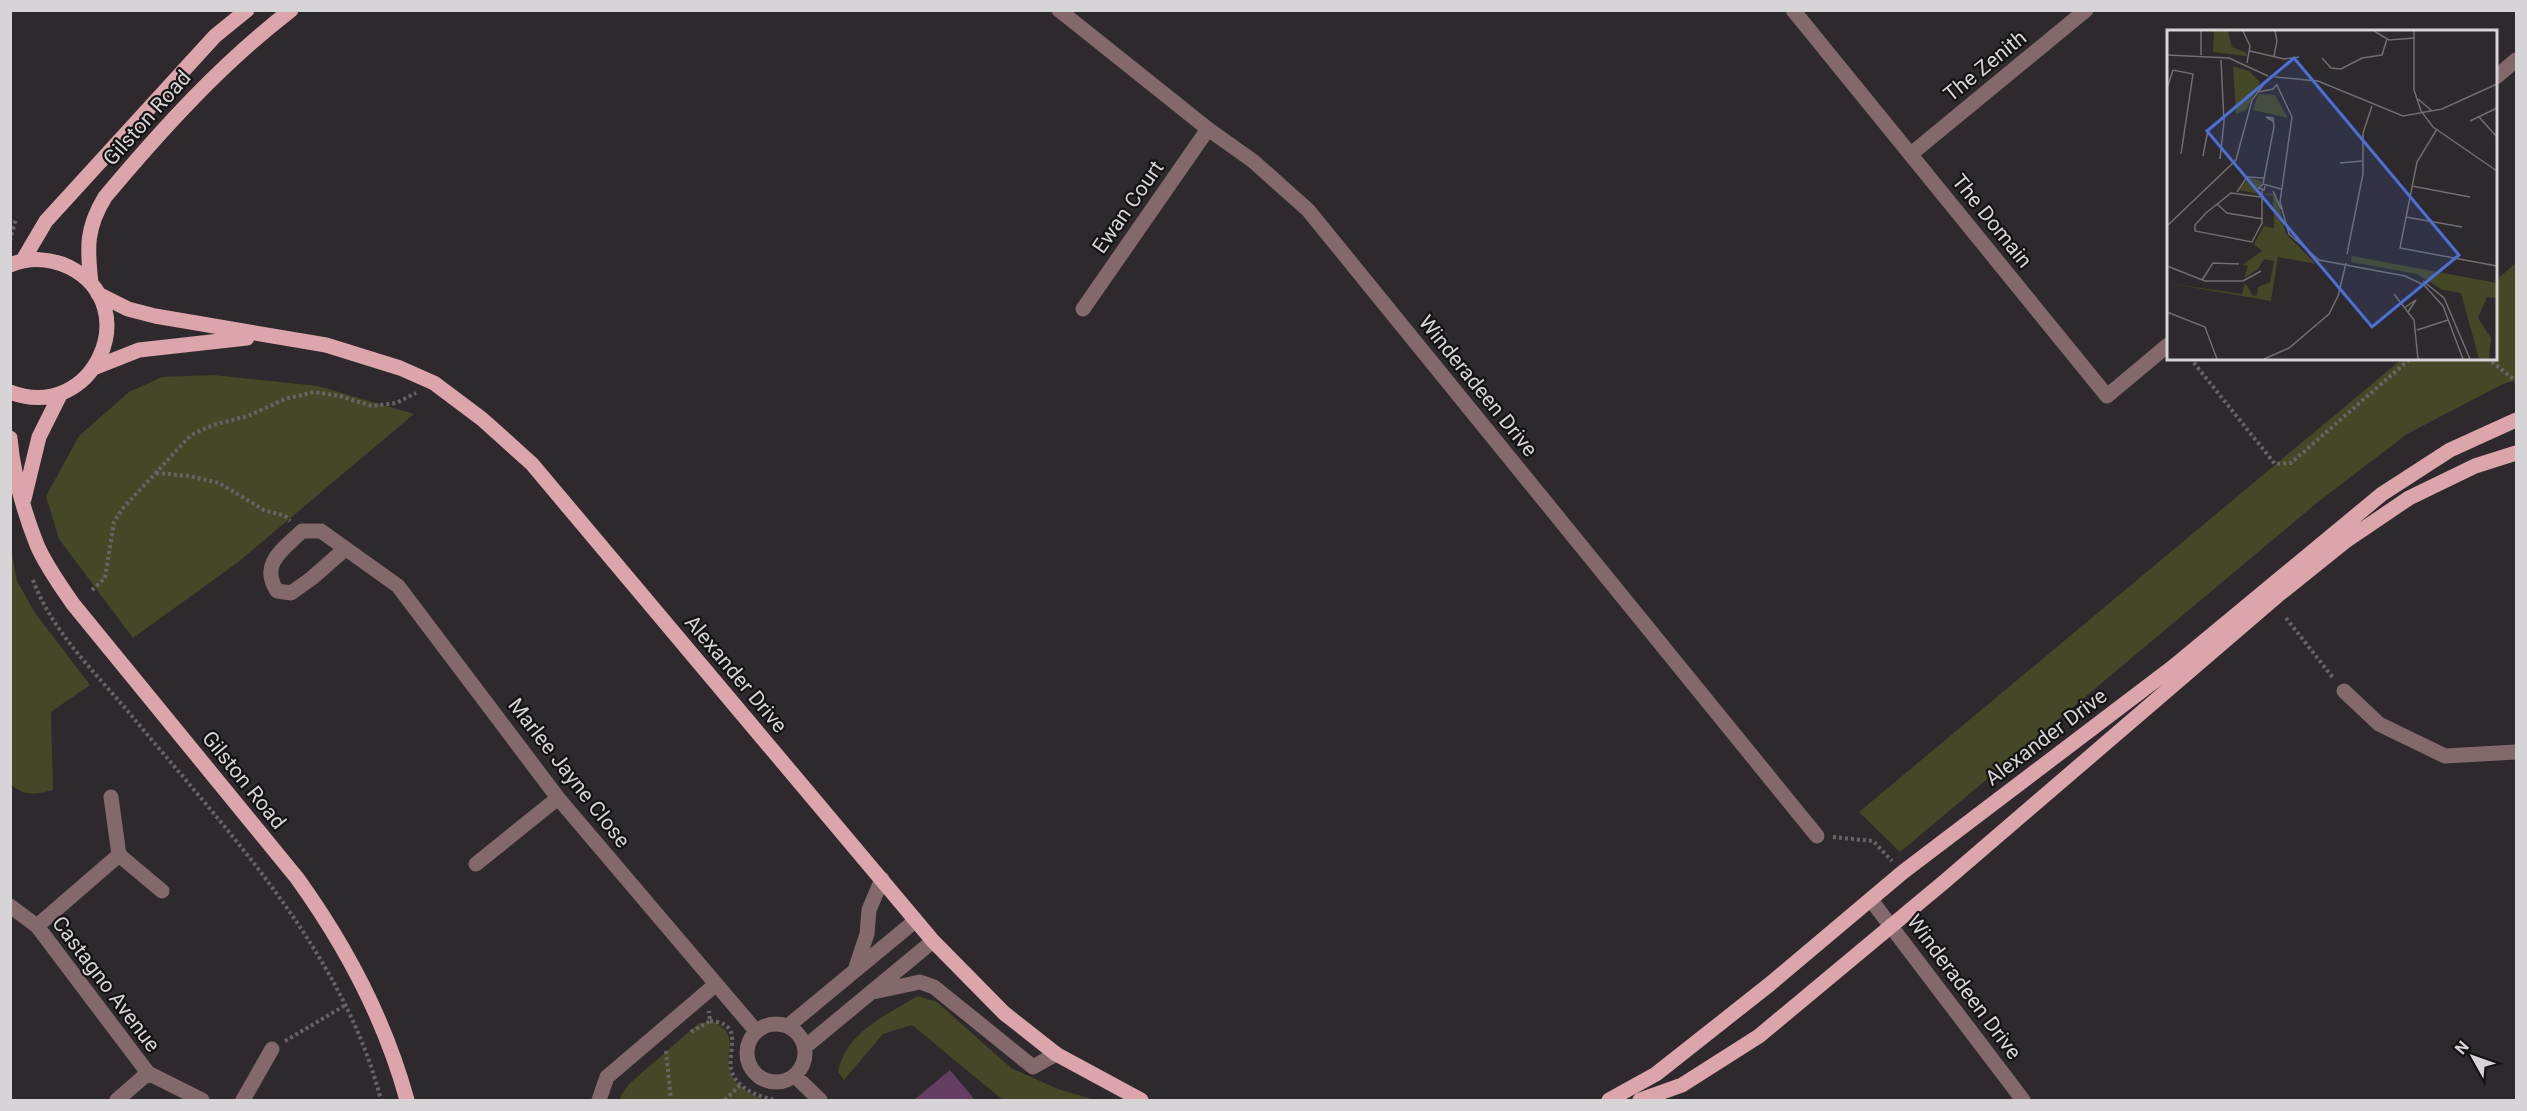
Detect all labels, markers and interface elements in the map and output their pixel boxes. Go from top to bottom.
street label: The Zenith [1939,25,2031,107]
inset map [2167,30,2497,360]
street label: Gilston Road [98,66,196,170]
street label: Ewan Court [1087,156,1169,258]
street label: The Domain [1947,170,2037,272]
street label: Winderadeen Drive [1414,311,1542,461]
street label: Alexander Drive [680,610,792,738]
street label: Alexander Drive [1981,684,2111,790]
street label: Marlee Jayne Close [503,694,635,852]
street label: Gilston Road [197,726,291,834]
street label: Winderadeen Drive [1902,910,2026,1064]
street label: Castagno Avenue [47,912,165,1056]
north arrow [2443,1027,2503,1087]
text: N [2451,1037,2473,1058]

